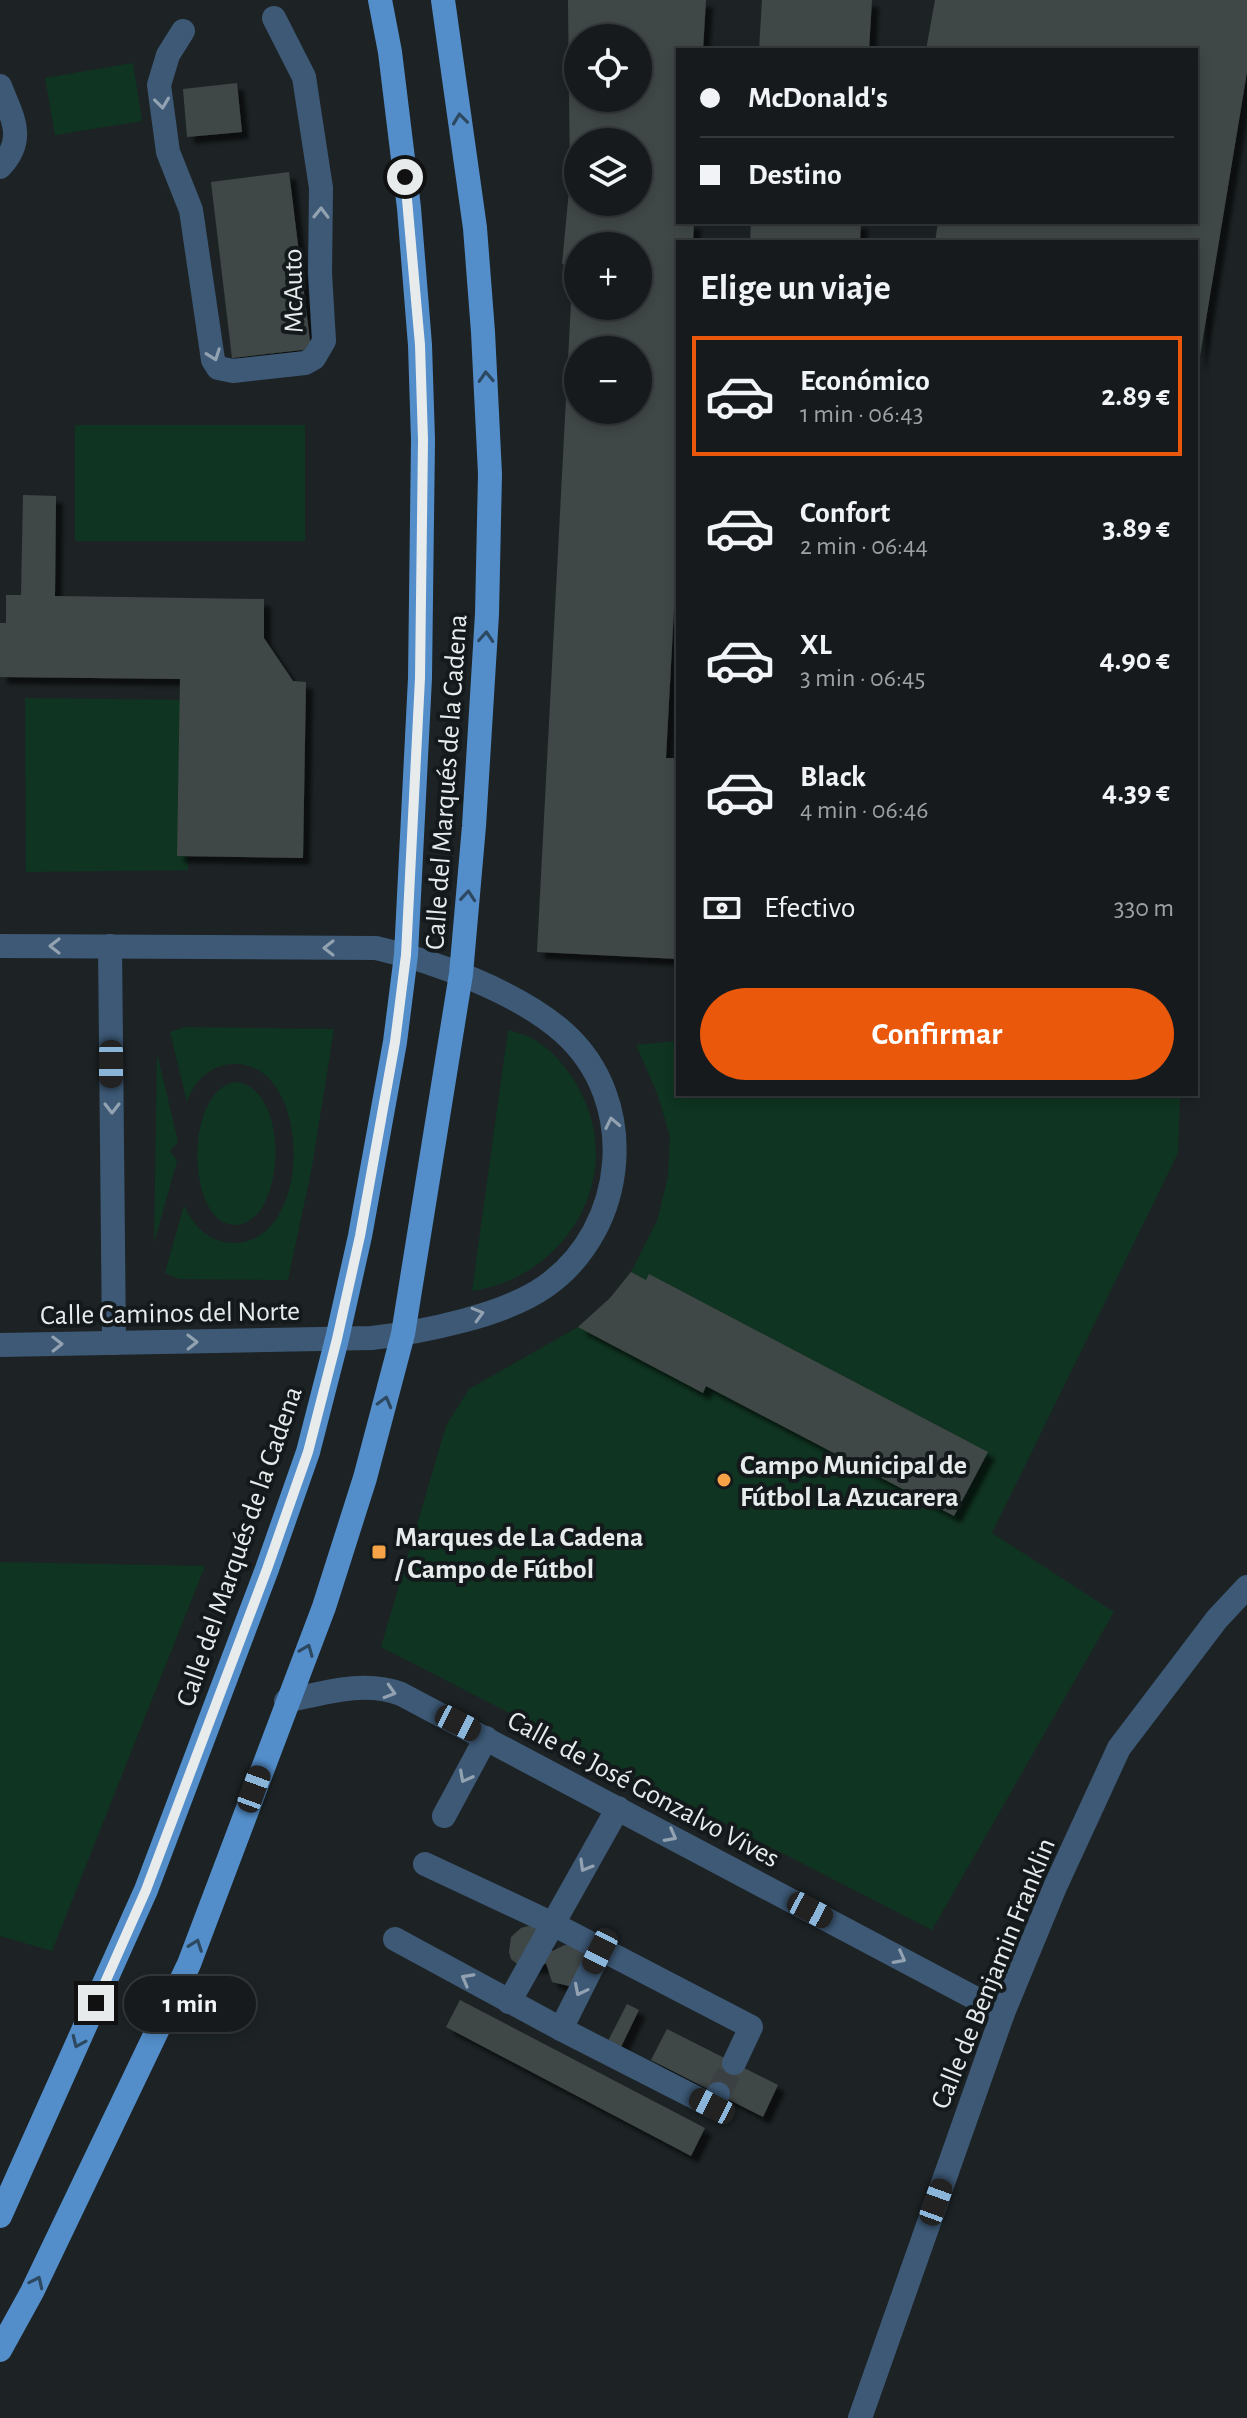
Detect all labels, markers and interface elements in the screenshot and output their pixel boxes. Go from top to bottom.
map controls [564,24,652,424]
button: locate [564,24,652,112]
text: McDonald's [748,83,888,113]
one-way arrow [153,97,170,110]
one-way arrow [452,112,469,125]
button: layers [564,128,652,216]
route start [387,159,423,195]
text: Destino [748,160,842,190]
one-way arrow [312,206,330,219]
button: + [564,232,652,320]
street label: McAuto [279,248,309,333]
text: Elige un viaje [700,270,891,306]
button: − [564,336,652,424]
one-way arrow [204,348,221,362]
icon: car [704,360,776,432]
text: Económico [800,366,930,396]
one-way arrow [477,370,494,383]
text: 2.89 € [1101,381,1170,411]
text: 1 min · 06:43 [800,401,923,427]
icon: car [704,492,776,564]
text: Confort [800,498,890,528]
text: 3.89 € [1102,513,1170,543]
text: 2 min · 06:44 [800,533,928,559]
street label: Calle del Marqués de la Cadena [421,613,473,951]
icon: car [704,624,776,696]
one-way arrow [477,630,494,643]
text: XL [800,630,832,660]
text: 4.90 € [1099,645,1170,675]
text: 3 min · 06:45 [800,665,925,691]
icon: car [704,756,776,828]
text: Black [800,762,866,792]
text: 4.39 € [1102,777,1170,807]
text: 4 min · 06:46 [800,797,928,823]
icon: cash [700,886,744,930]
one-way arrow [459,889,476,902]
text: Efectivo [764,893,856,923]
text: 330 m [1114,895,1174,921]
one-way arrow [48,937,61,955]
one-way arrow [322,939,335,957]
button: Confirmar [700,988,1174,1080]
car [99,1040,123,1088]
one-way arrow [103,1102,121,1115]
one-way arrow [604,1117,621,1130]
street label: Calle Caminos del Norte [40,1298,300,1330]
one-way arrow [471,1307,485,1324]
one-way arrow [186,1333,199,1351]
one-way arrow [51,1335,64,1353]
street label: Calle del Marqués de la Cadena [172,1383,308,1710]
one-way arrow [375,1395,392,1409]
place label: Campo Municipal de Fútbol La Azucarera [740,1452,967,1512]
marker: Campo Municipal de Fútbol La Azucarera [715,1471,733,1489]
place label: Marques de La Cadena / Campo de Fútbol [394,1524,644,1584]
marker: Marques de La Cadena / Campo de Fútbol [370,1543,388,1561]
one-way arrow [297,1644,314,1658]
one-way arrow [383,1683,397,1699]
car [431,1701,485,1745]
street label: Calle de José Gonzalvo Vives [503,1706,784,1873]
car [235,1762,273,1816]
one-way arrow [459,1769,475,1783]
one-way arrow [663,1827,677,1842]
street label: Calle de Benjamin Franklin [927,1834,1061,2113]
one-way arrow [579,1857,595,1872]
car [783,1888,837,1932]
car [578,1924,622,1978]
one-way arrow [186,1939,203,1953]
one-way arrow [892,1949,907,1964]
one-way arrow [461,1973,476,1988]
callout: 1 min [124,1975,256,2031]
one-way arrow [575,1982,590,1996]
route end [78,1985,114,2021]
text: 1 min [163,1991,217,2017]
one-way arrow [72,2034,88,2049]
car [685,2084,739,2128]
car [917,2175,955,2229]
one-way arrow [27,2275,43,2290]

